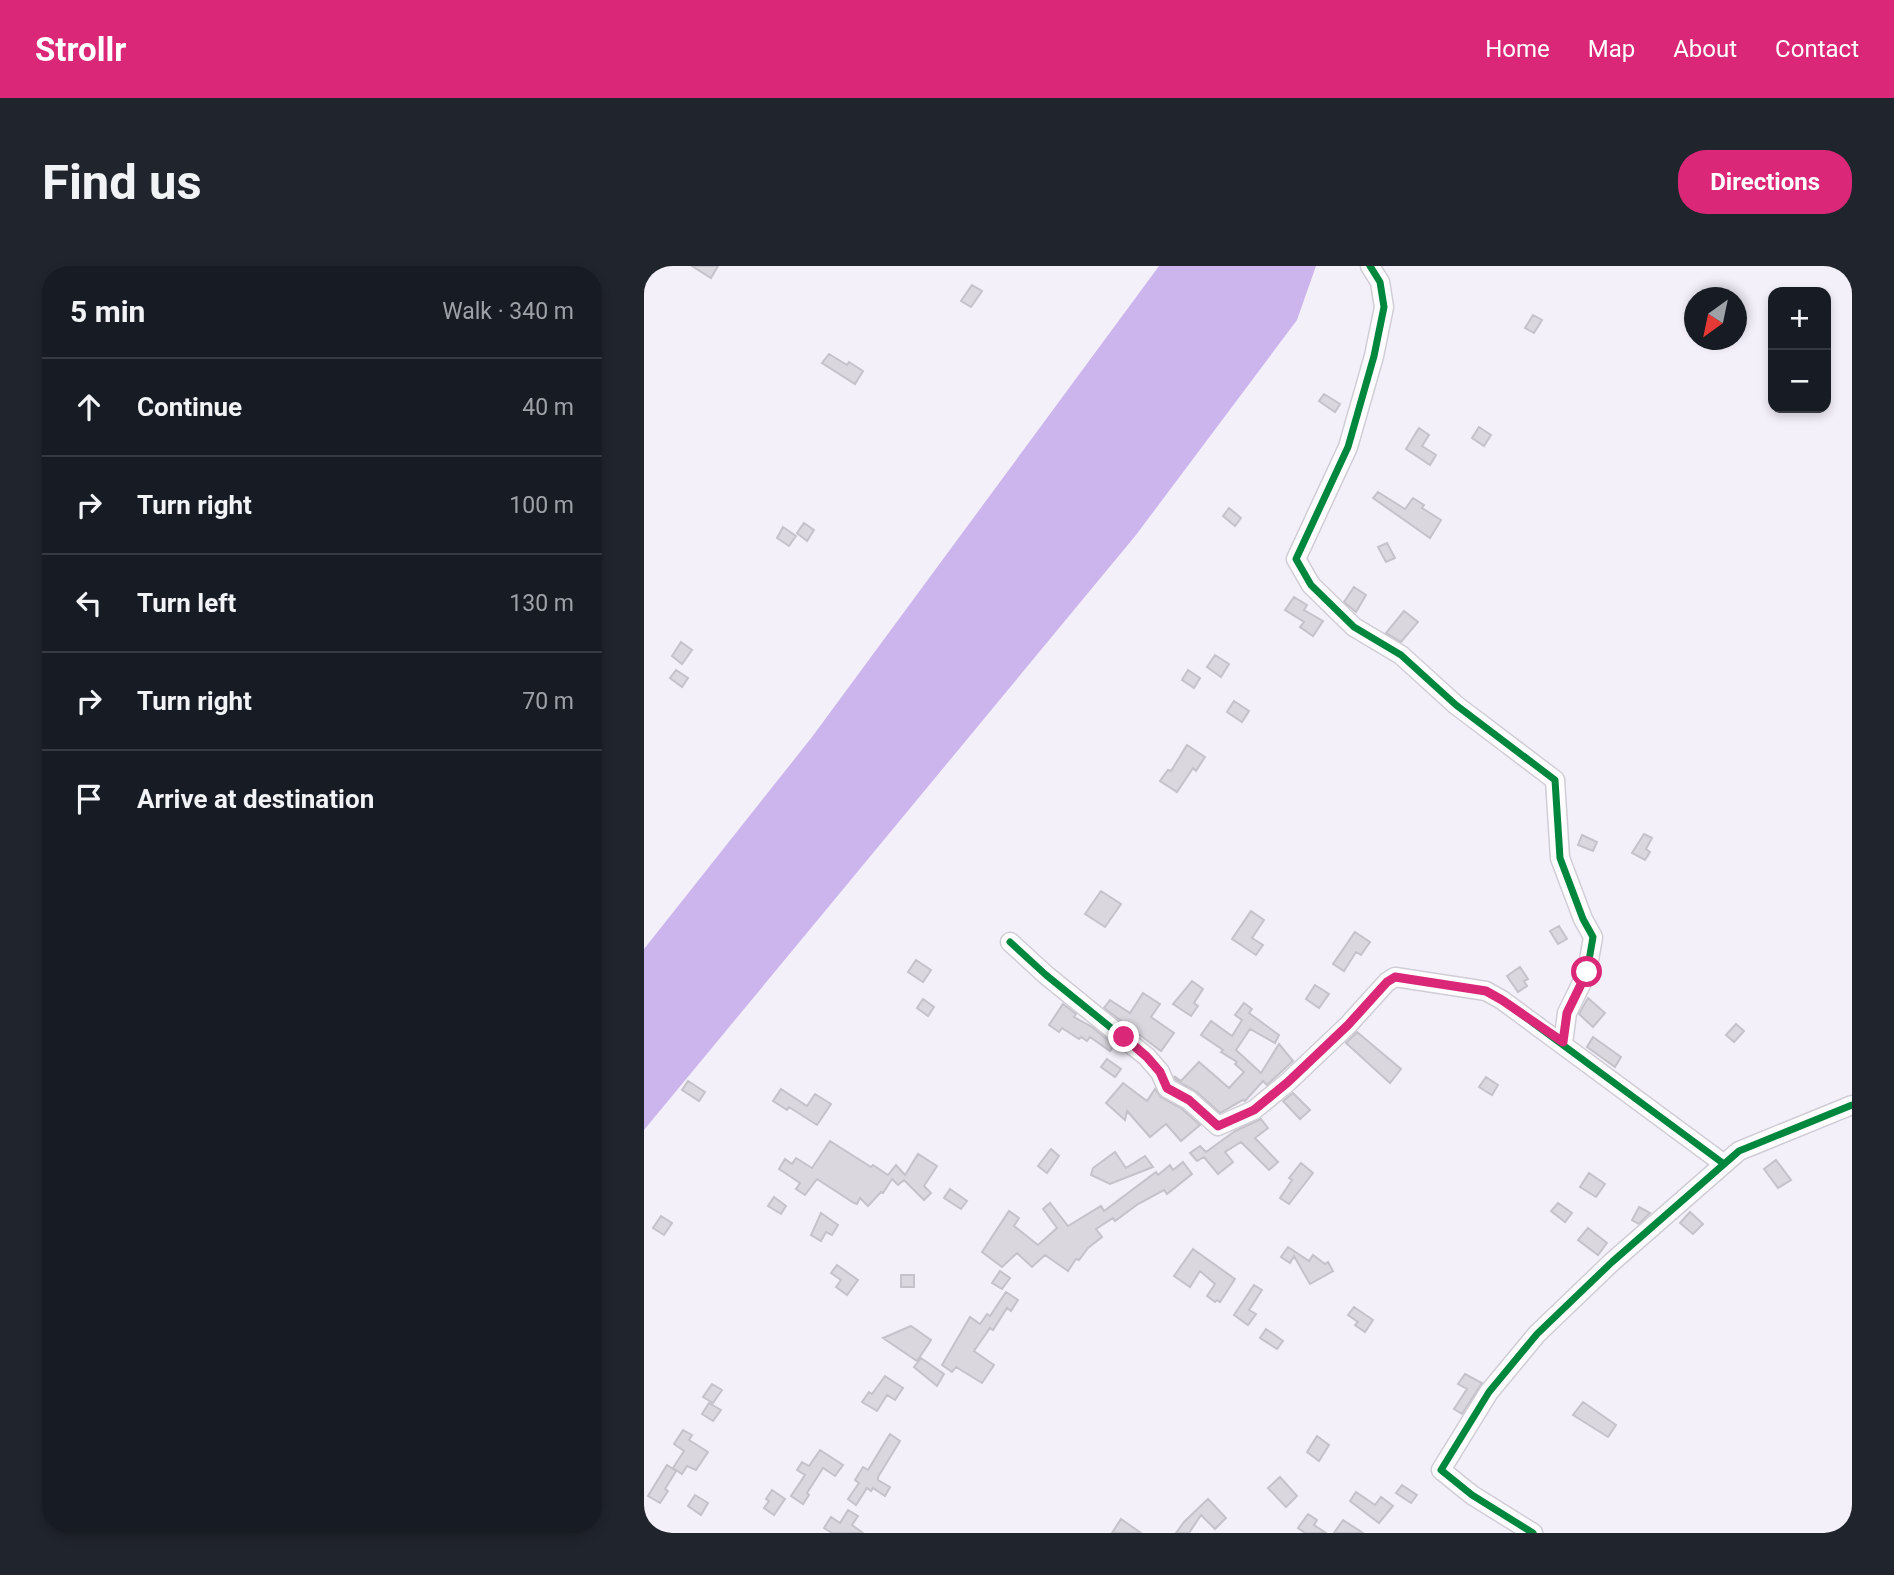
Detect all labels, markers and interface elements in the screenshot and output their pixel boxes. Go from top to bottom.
text: Strollr [35,30,126,69]
text: Home [1485,35,1550,63]
text: Map [1588,35,1635,63]
text: About [1673,35,1737,63]
text: Contact [1775,35,1859,63]
button: Directions [1678,150,1852,214]
text: Find us [42,154,202,211]
north arrow [1684,287,1747,350]
map controls [1768,287,1831,413]
button: + [1768,287,1831,350]
text: 5 min [70,294,145,329]
text: Walk · 340 m [442,298,574,325]
button: − [1768,350,1831,413]
icon: ahead [70,388,108,426]
text: Continue [137,392,242,422]
text: 40 m [522,394,574,421]
icon: right [70,486,108,524]
text: Turn right [137,490,252,520]
text: 100 m [509,492,574,519]
icon: left [70,584,108,622]
text: Turn left [137,588,236,618]
text: 130 m [509,590,574,617]
icon: right [70,682,108,720]
text: Turn right [137,686,252,716]
text: 70 m [522,688,574,715]
icon: arrive [70,780,108,818]
text: Arrive at destination [137,784,374,814]
route start [1571,956,1602,987]
route end [1108,1021,1139,1052]

